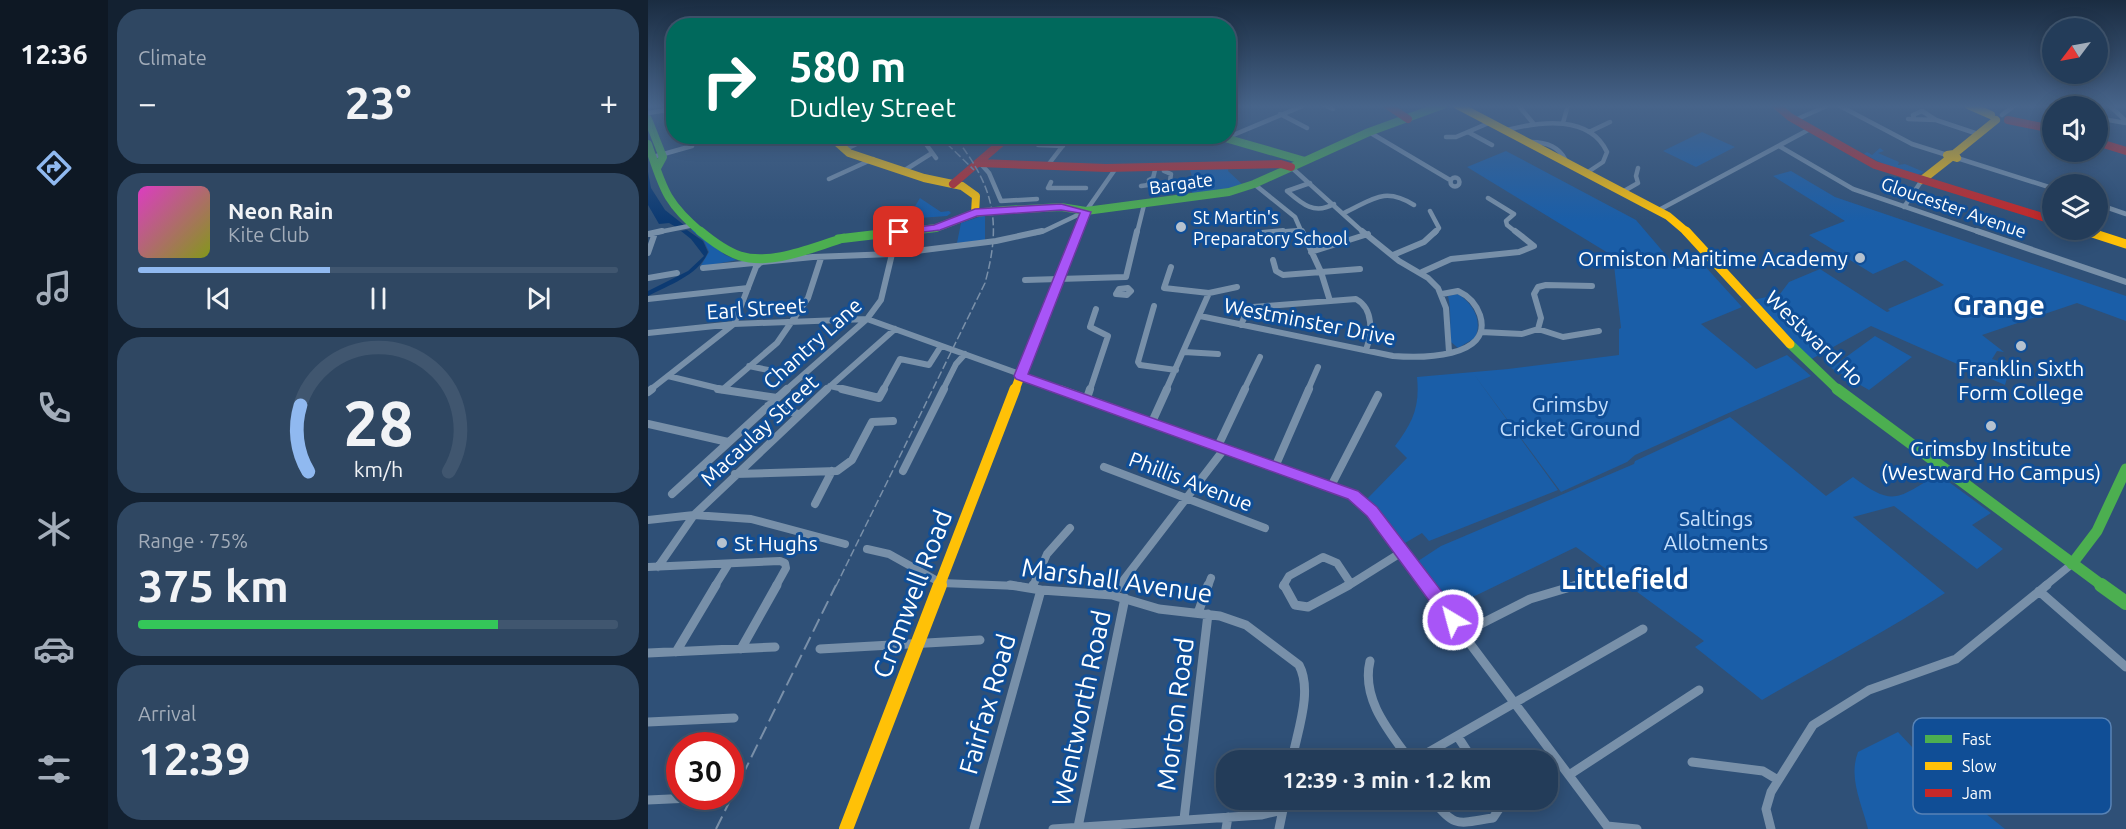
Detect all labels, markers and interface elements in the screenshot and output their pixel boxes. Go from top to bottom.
north arrow [2042,18,2108,84]
map controls [2042,18,2108,240]
text: 12:36 [20,39,88,69]
icon: right [690,42,768,120]
text: 580 m [789,43,906,90]
text: Climate [138,46,207,69]
text: 23° [345,77,411,128]
text: − [138,84,157,121]
text: + [599,84,618,121]
text: Dudley Street [789,92,956,122]
button: sound [2042,96,2108,162]
icon: directions [33,147,75,189]
street label: Bargate [1148,169,1214,197]
street label: Gloucester Avenue [1879,173,2029,241]
button: layers [2042,174,2108,240]
text: Neon Rain [228,198,333,223]
pin [873,206,924,257]
place label: St Martin's Preparatory School [1193,207,1348,248]
icon: arrive [882,215,915,248]
marker: St Martin's Preparatory School [1174,220,1188,234]
text: Kite Club [228,223,310,246]
place label: Ormiston Maritime Academy [1578,246,1848,270]
marker: Ormiston Maritime Academy [1853,251,1867,265]
icon: music [33,267,75,309]
icon: previous [202,282,235,315]
icon: pause [362,282,395,315]
icon: next [522,282,555,315]
street label: Westward Ho [1761,285,1869,391]
district label: Grange [1953,290,2045,320]
street label: Chantry Lane [758,292,866,394]
street label: Earl Street [706,293,806,323]
street label: Westminster Drive [1222,293,1398,349]
marker: Franklin Sixth Form College [2014,339,2028,353]
place label: Franklin Sixth Form College [1958,356,2084,404]
street label: Macaulay Street [695,370,823,490]
icon: phone [33,387,75,429]
text: 28 [343,388,413,458]
park label: Grimsby Cricket Ground [1499,392,1641,440]
marker: Grimsby Institute (Westward Ho Campus) [1984,419,1998,433]
place label: Grimsby Institute (Westward Ho Campus) [1881,436,2101,484]
street label: Phillis Avenue [1126,446,1256,516]
text: km/h [353,457,403,481]
street label: Cromwell Road [867,506,957,682]
park label: Saltings Allotments [1664,506,1768,554]
icon: climate [33,508,75,550]
text: Range · 75% [138,529,248,552]
place label: St Hughs [734,531,818,555]
marker: St Hughs [715,536,729,550]
street label: Marshall Avenue [1020,552,1214,608]
text: 375 km [138,560,289,611]
district label: Littlefield [1561,564,1689,594]
position arrow [1421,588,1485,652]
street label: Wentworth Road [1046,608,1116,808]
icon: car [33,628,75,670]
street label: Fairfax Road [953,631,1021,777]
street label: Morton Road [1151,636,1199,792]
text: Arrival [138,702,196,725]
legend [1913,718,2111,814]
text: Fast [1962,730,1992,748]
speed limit sign: 30 [666,732,744,810]
text: 12:39 [138,733,251,784]
icon: filters [33,748,75,790]
text: Slow [1962,757,1997,775]
text: 12:39 · 3 min · 1.2 km [1282,767,1492,792]
text: Jam [1962,784,1992,802]

